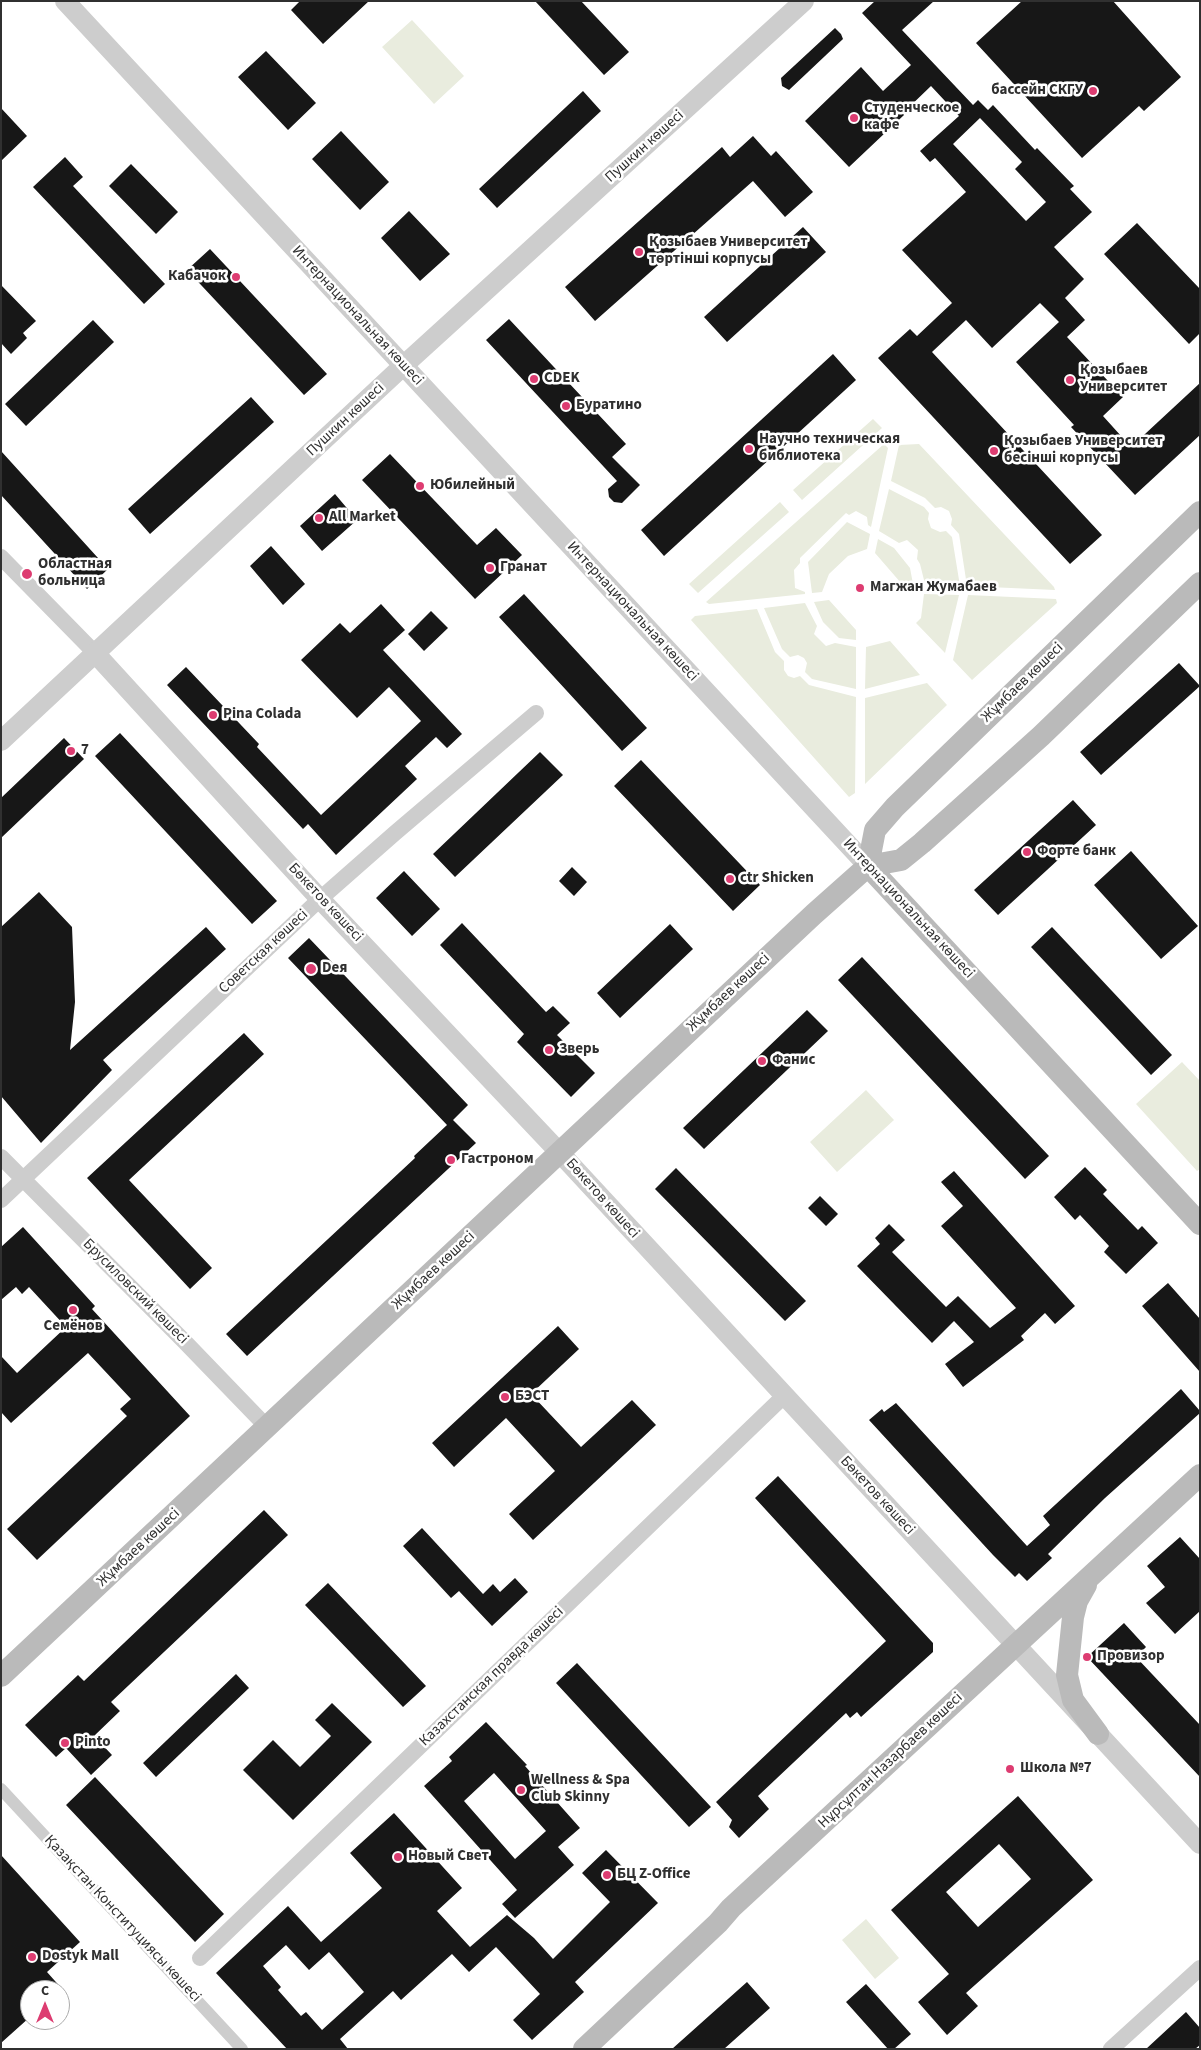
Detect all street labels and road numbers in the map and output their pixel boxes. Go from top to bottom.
street label: Пушкин көшесі [602,107,688,187]
street label: Интернациональная көшесі [288,242,426,390]
street label: Пушкин көшесі [303,379,389,461]
street label: Интернациональная көшесі [563,538,701,686]
street label: Жұмбаев көшесі [978,639,1068,727]
street label: Интернациональная көшесі [839,835,977,983]
street label: Бөкетов көшесі [284,860,366,946]
street label: Советская көшесі [216,906,312,998]
street label: Жұмбаев көшесі [684,950,774,1036]
street label: Бөкетов көшесі [561,1155,643,1243]
street label: Жұмбаев көшесі [389,1228,479,1314]
street label: Брусиловский көшесі [79,1236,191,1348]
street label: Бөкетов көшесі [836,1453,918,1539]
street label: Жұмбаев көшесі [94,1505,184,1591]
street label: Казахстанская правда көшесі [416,1603,568,1751]
street label: Нұрсұлтан Назарбаев көшесі [815,1689,967,1833]
street label: Қазақстан Конституциясы көшесі [40,1832,204,2006]

